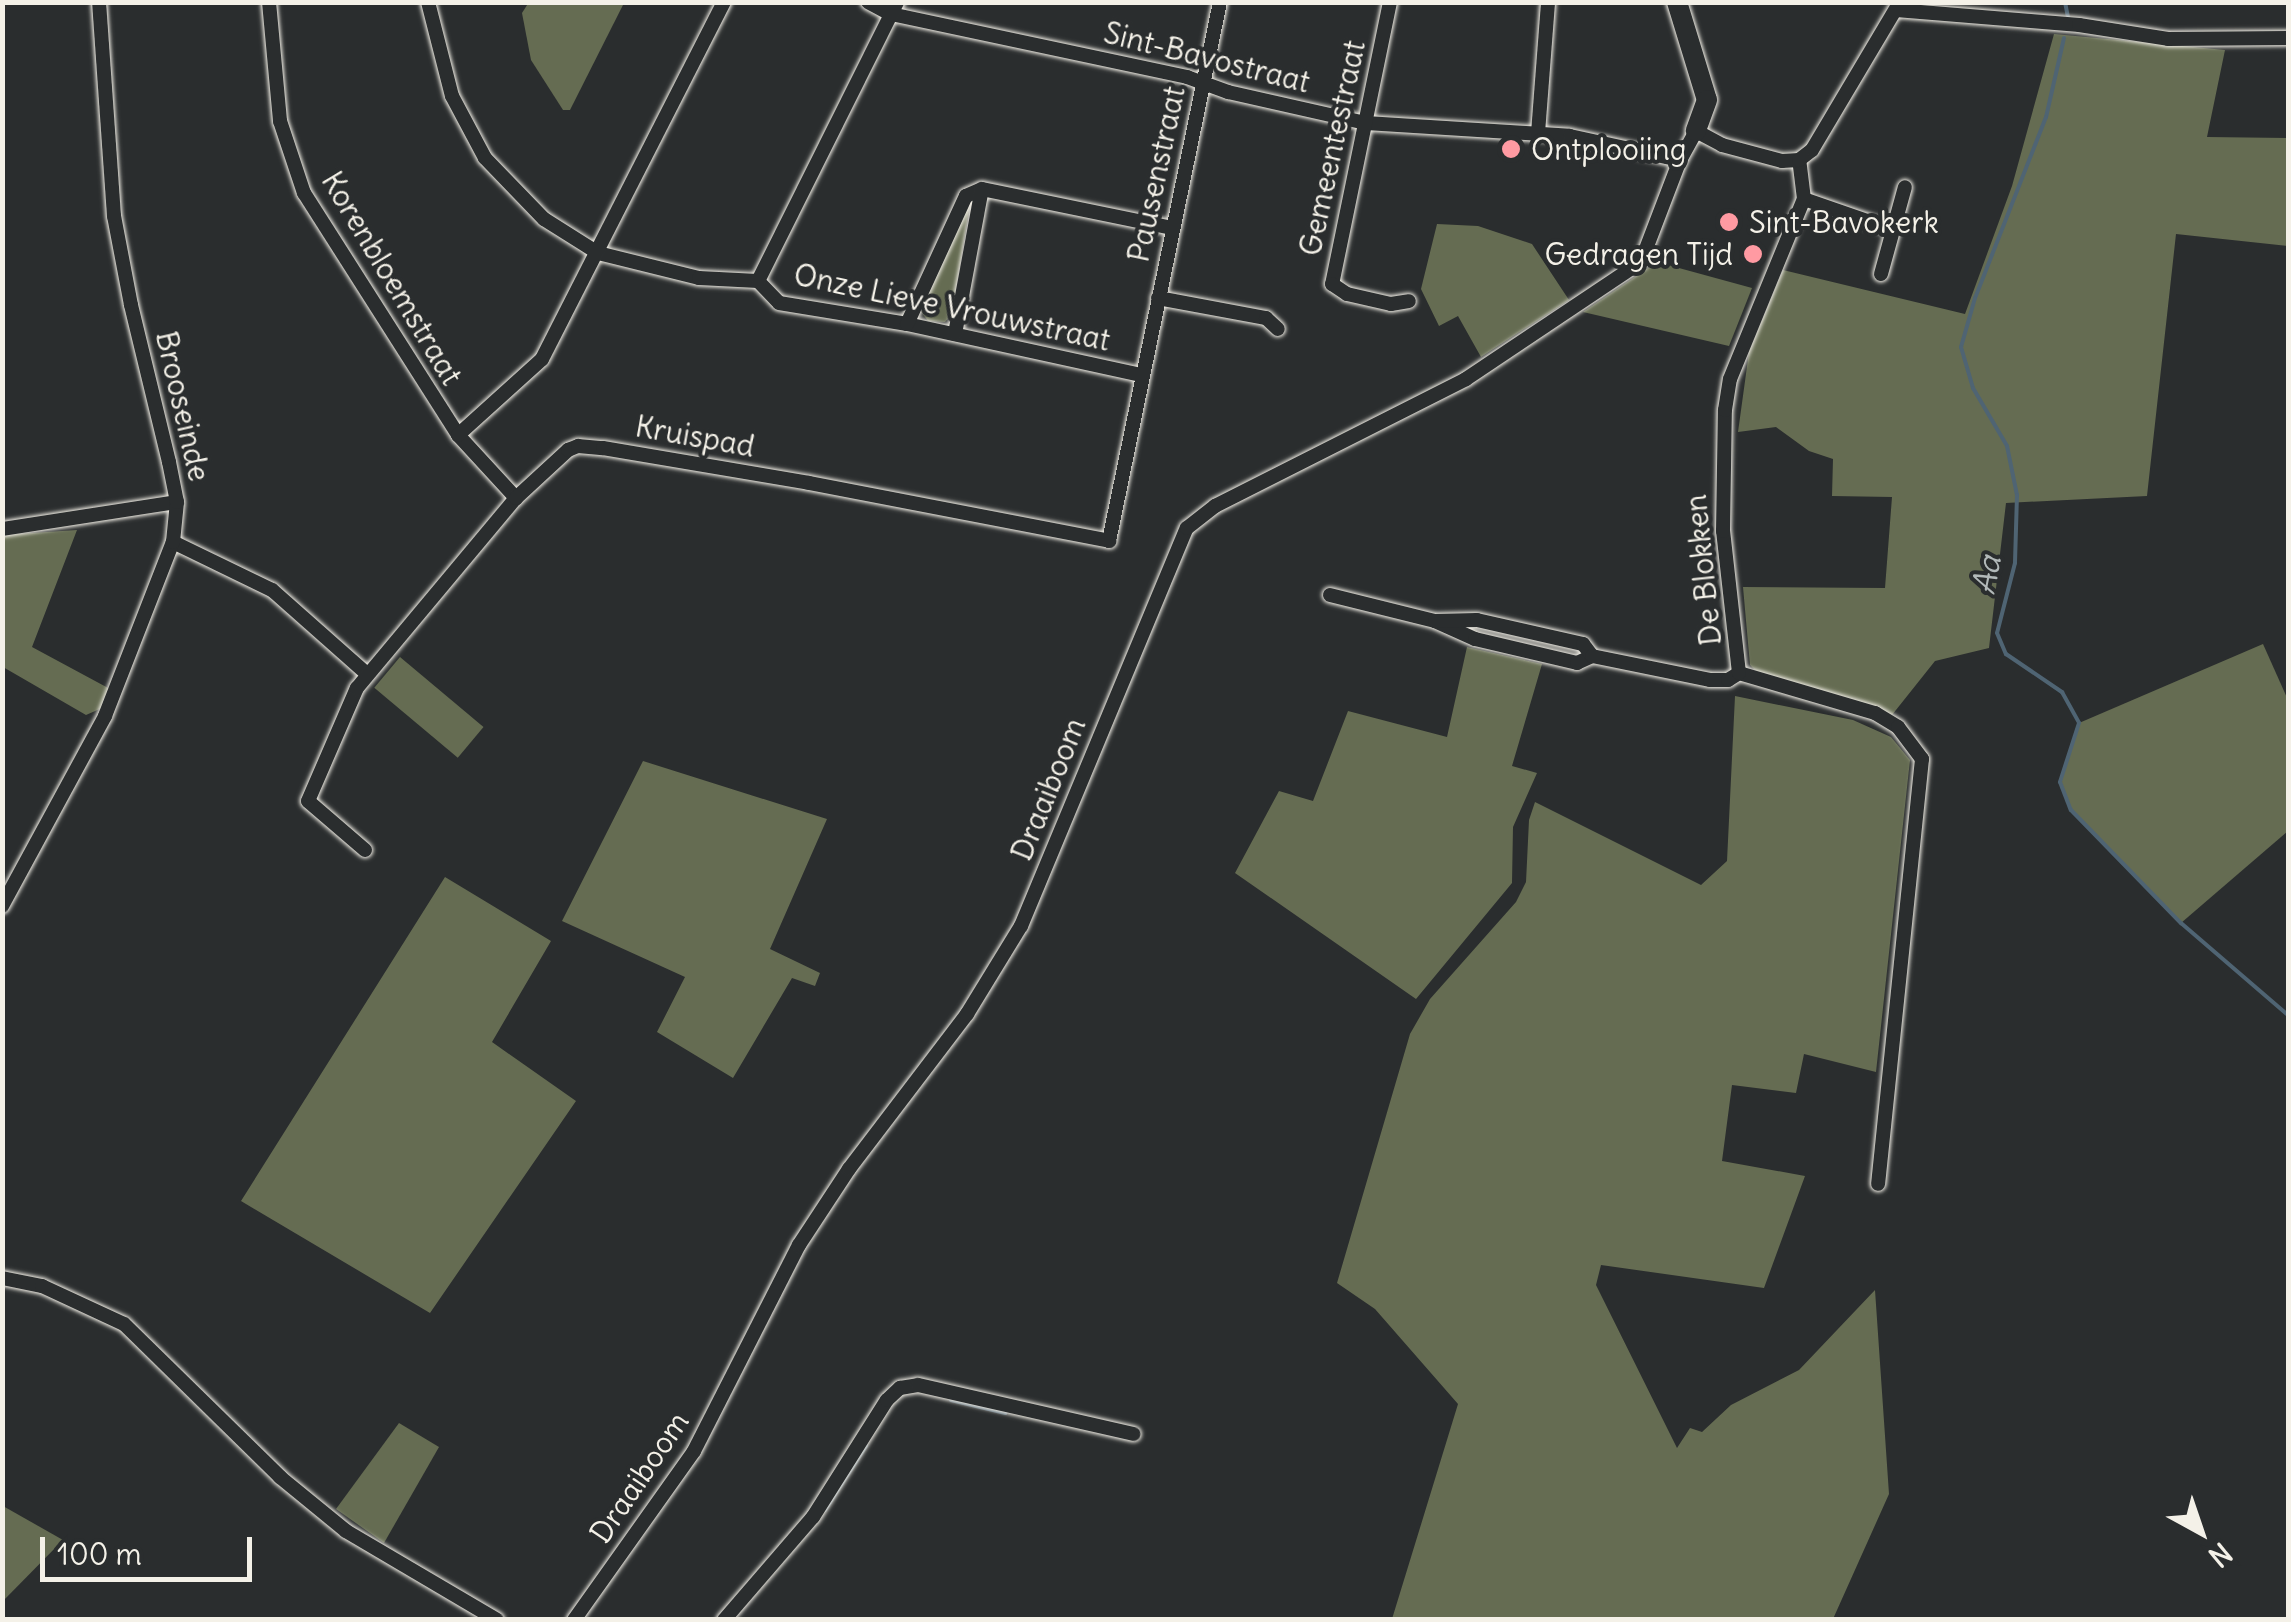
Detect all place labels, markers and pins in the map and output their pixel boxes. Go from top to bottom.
place label: Ontplooiing [1531,131,1687,167]
marker: Ontplooiing [1500,138,1522,160]
place label: Sint-Bavokerk [1749,204,1939,240]
marker: Sint-Bavokerk [1718,211,1740,233]
place label: Gedragen Tijd [1544,236,1733,272]
marker: Gedragen Tijd [1742,243,1764,265]

